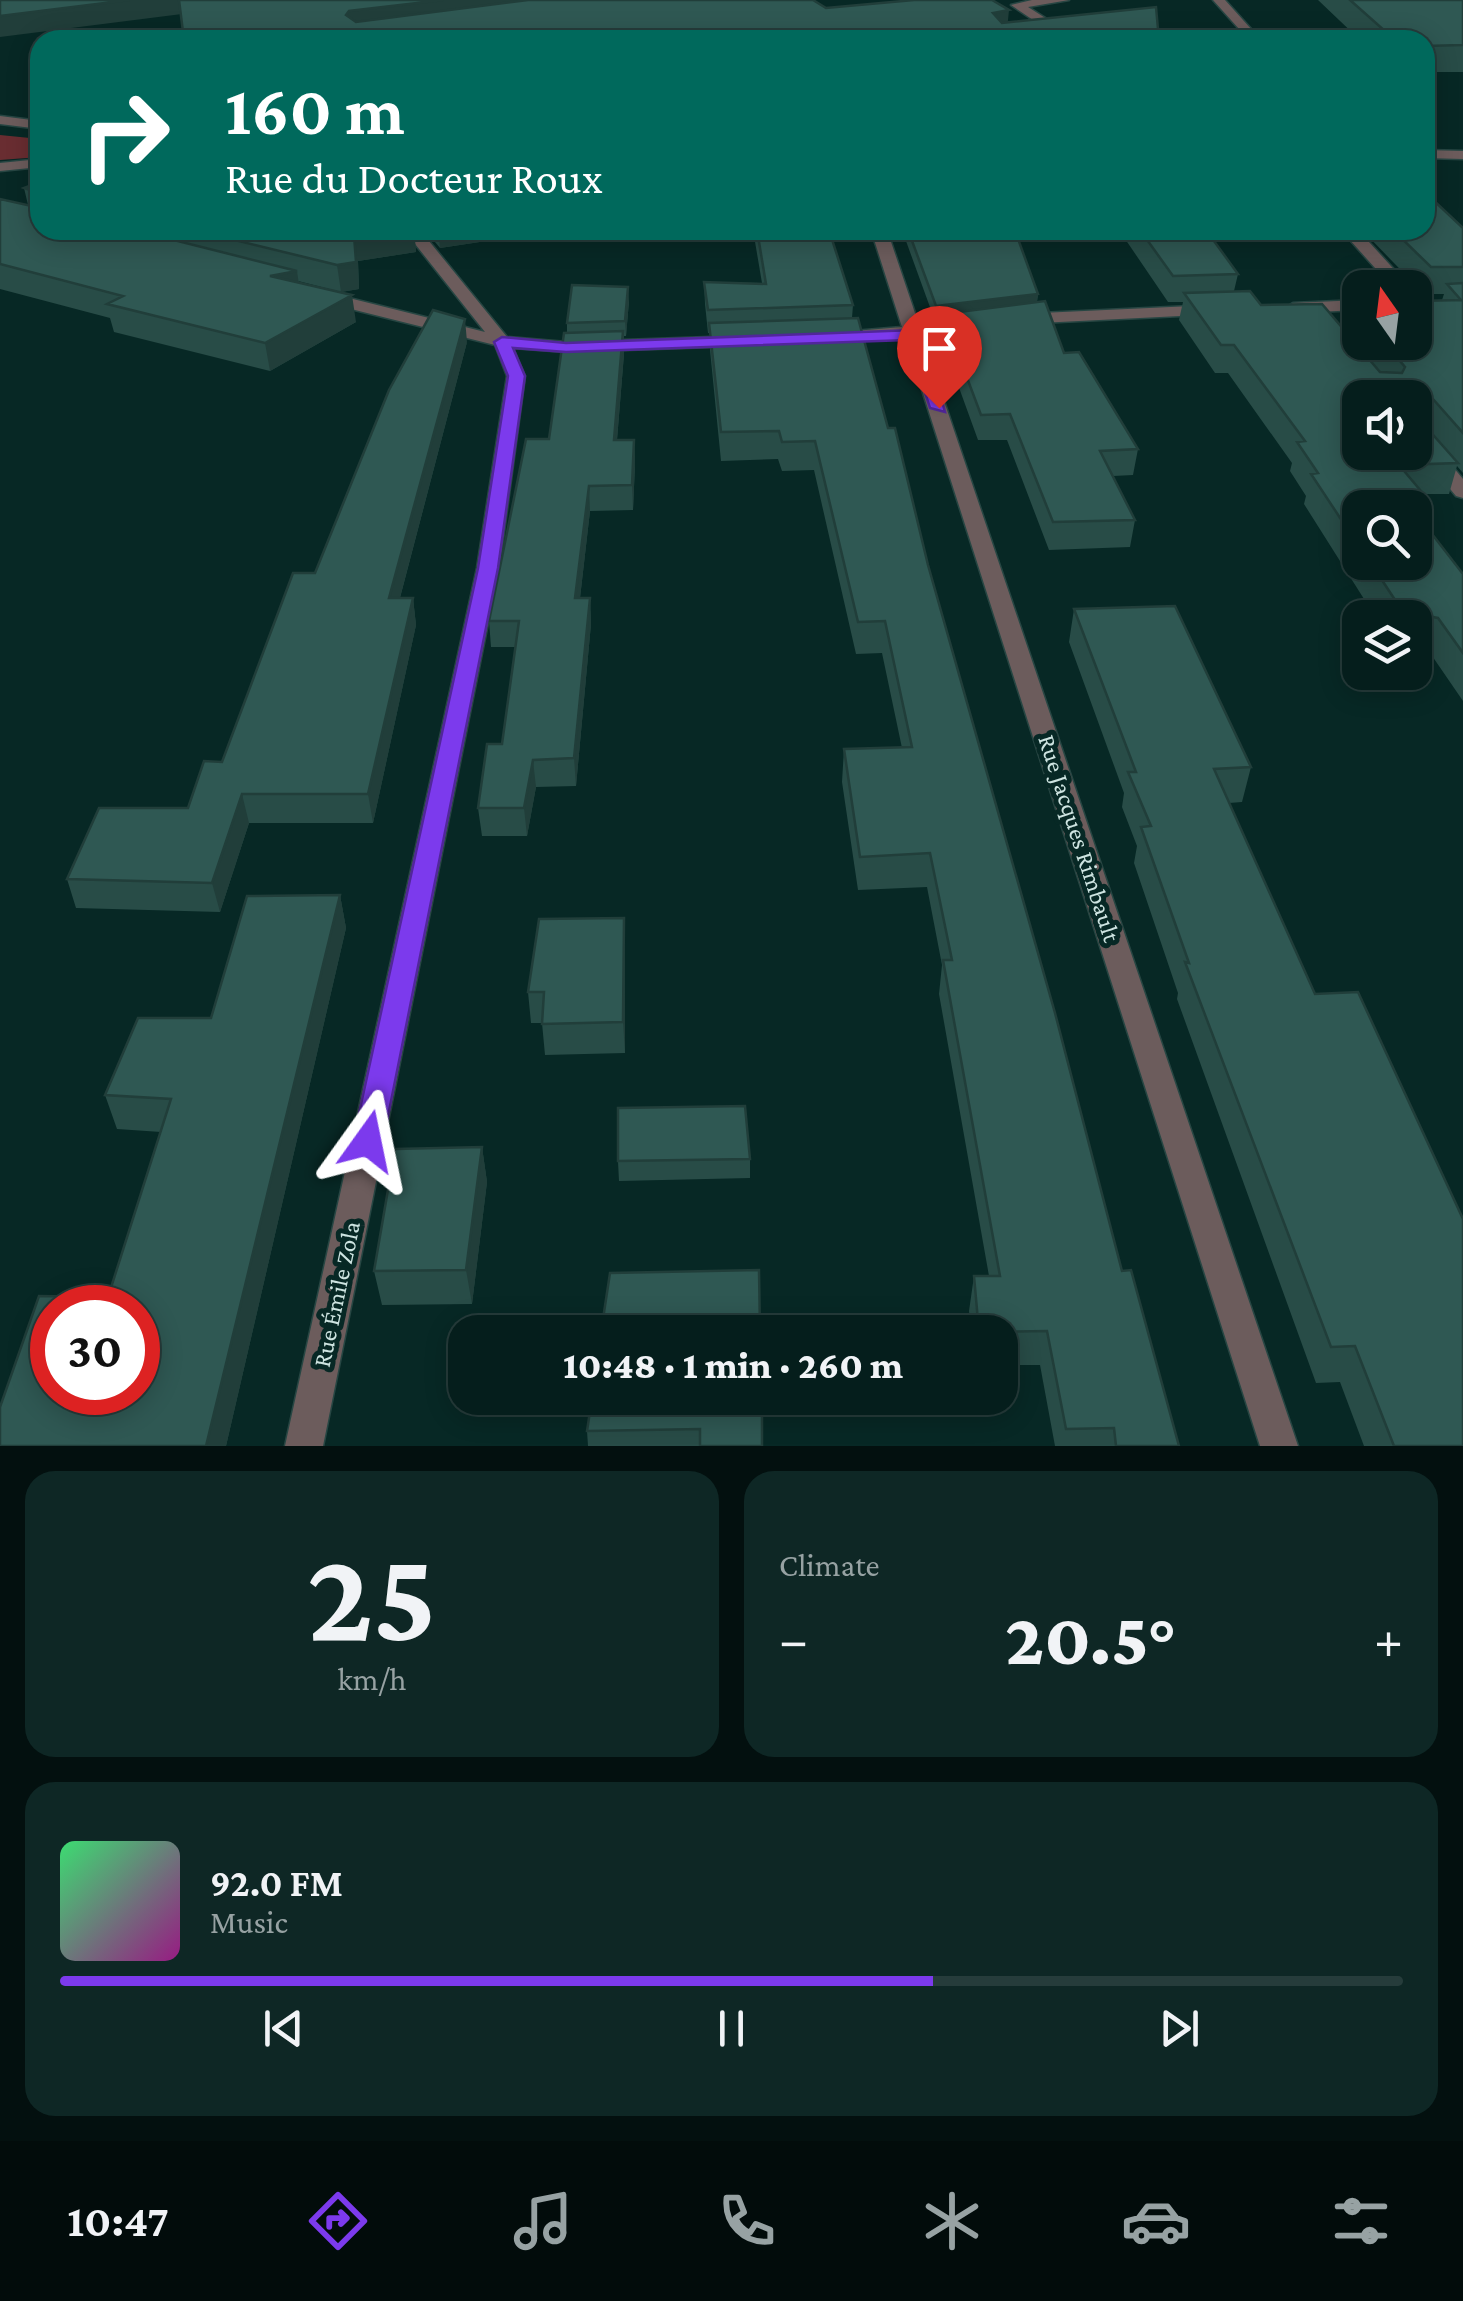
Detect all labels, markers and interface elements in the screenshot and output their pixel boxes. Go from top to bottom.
icon: right [60,70,190,200]
text: 160 m [225,71,405,149]
text: Rue du Docteur Roux [225,153,603,203]
north arrow [1342,270,1432,360]
map controls [1342,270,1432,690]
pin [897,306,982,409]
icon: arrive [912,321,967,376]
button: sound [1342,380,1432,470]
button: search [1342,490,1432,580]
button: layers [1342,600,1432,690]
street label: Rue Jacques Rimbault [1032,731,1126,946]
position arrow [316,1089,420,1193]
street label: Rue Émile Zola [308,1218,365,1370]
speed limit sign: 30 [30,1285,160,1415]
text: 10:48 · 1 min · 260 m [563,1344,903,1386]
text: 25 [307,1523,437,1668]
text: Climate [779,1547,880,1583]
text: 20.5° [1005,1597,1177,1680]
text: − [779,1609,808,1670]
text: + [1374,1609,1403,1670]
text: km/h [338,1661,407,1697]
text: 92.0 FM [210,1862,343,1904]
text: Music [210,1904,288,1940]
icon: previous [256,2001,311,2056]
icon: pause [704,2001,759,2056]
icon: next [1152,2001,1207,2056]
icon: directions [303,2186,373,2256]
icon: music [508,2186,578,2256]
icon: phone [712,2186,782,2256]
icon: climate [917,2186,987,2256]
icon: car [1121,2186,1191,2256]
icon: filters [1326,2186,1396,2256]
text: 10:47 [67,2196,169,2246]

